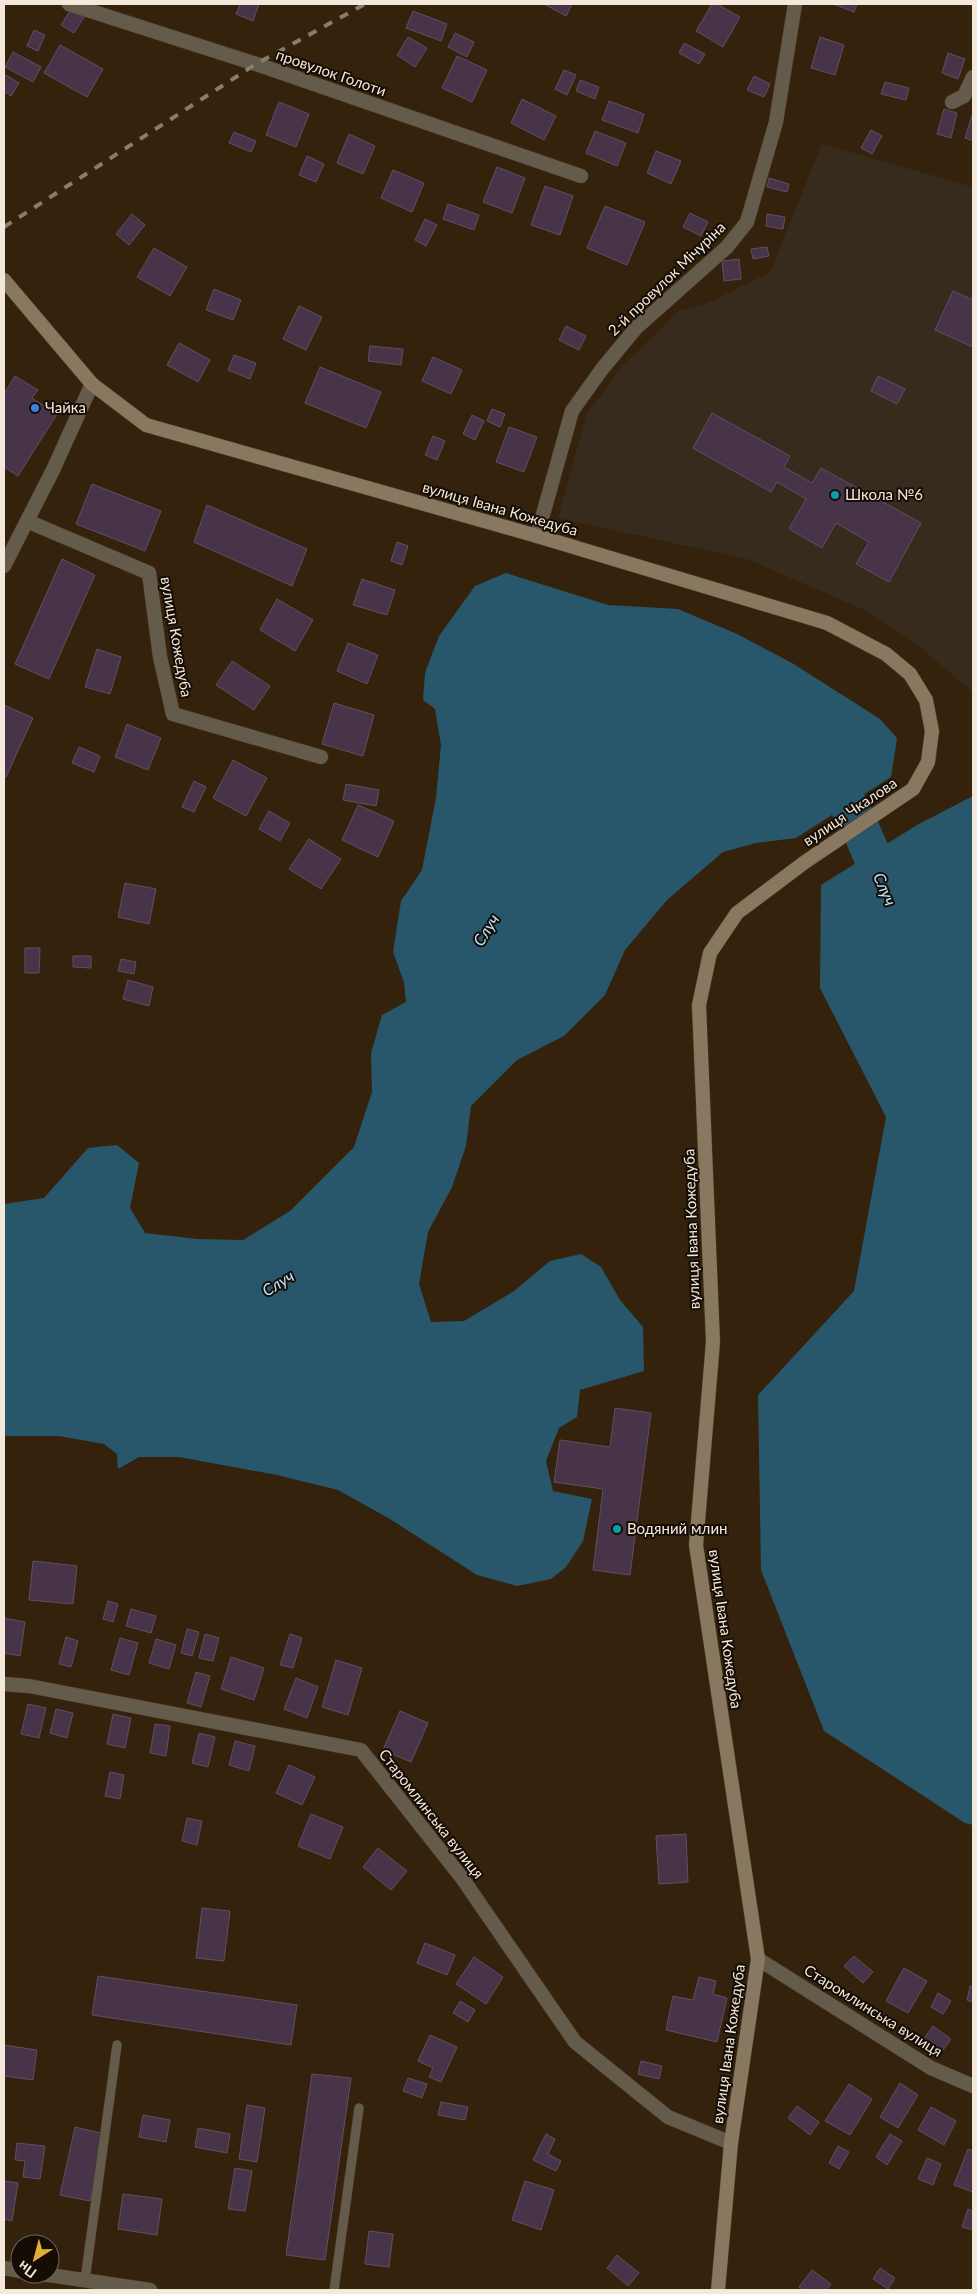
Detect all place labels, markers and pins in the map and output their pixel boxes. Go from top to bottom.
place label: Чайка [45,398,86,416]
marker: Чайка [29,402,41,414]
place label: Школа №6 [845,485,923,503]
marker: Школа №6 [829,489,841,501]
place label: Водяний млин [627,1519,727,1537]
marker: Водяний млин [611,1523,623,1535]

